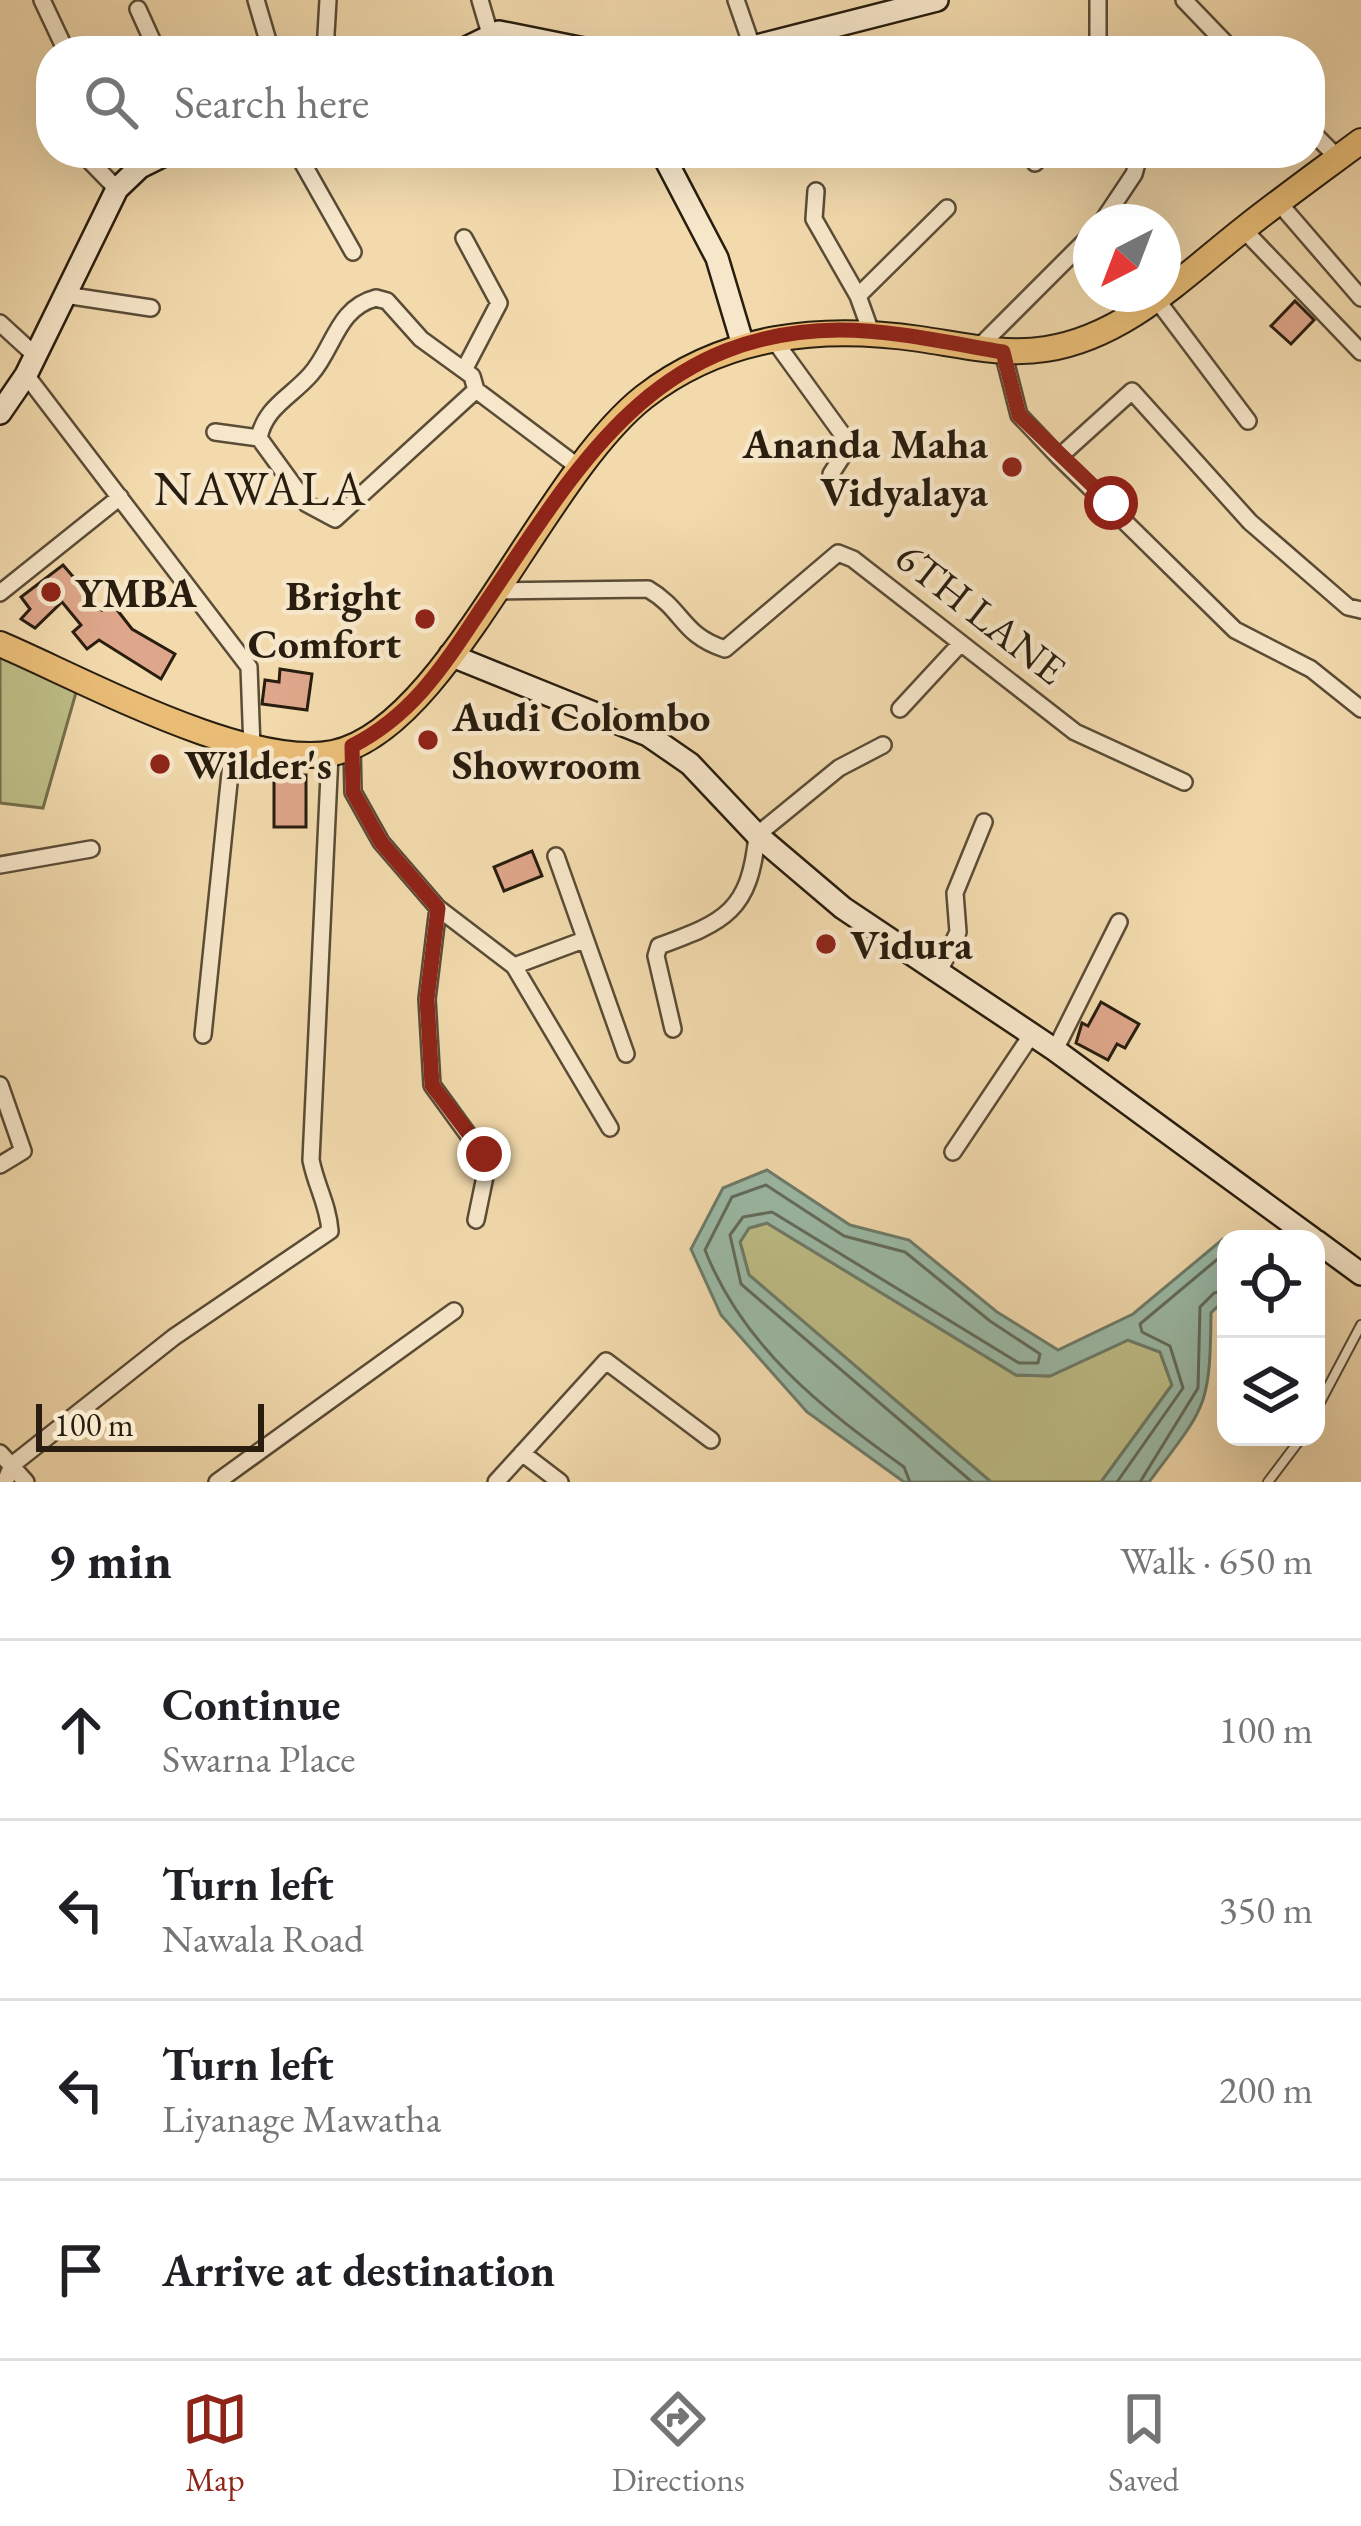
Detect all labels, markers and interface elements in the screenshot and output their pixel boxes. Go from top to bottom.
search box [36,36,1325,168]
icon: search [78,69,144,135]
text: Search here [174,73,369,131]
north arrow [1073,204,1181,312]
place label: Ananda Maha Vidyalaya [741,416,989,519]
marker: Ananda Maha Vidyalaya [999,454,1025,480]
district label: NAWALA [154,457,368,519]
route start [1084,476,1138,530]
street label: 6TH LANE [885,529,1077,697]
place label: YMBA [75,565,198,620]
place label: Bright Comfort [248,568,401,671]
marker: YMBA [38,579,64,605]
marker: Bright Comfort [412,606,438,632]
place label: Audi Colombo Showroom [451,689,710,792]
marker: Audi Colombo Showroom [415,727,441,753]
place label: Wilder's [184,737,332,792]
marker: Wilder's [147,751,173,777]
place label: Vidura [850,917,973,972]
marker: Vidura [813,931,839,957]
route end [457,1127,511,1181]
map controls [1217,1230,1325,1446]
button: locate [1217,1230,1325,1338]
button: layers [1217,1338,1325,1446]
scale bar [36,1398,264,1451]
text: 100 m [54,1403,134,1446]
text: 9 min [48,1527,172,1593]
text: Walk · 650 m [1120,1535,1313,1586]
text: Continue [162,1675,340,1733]
icon: ahead [48,1697,114,1763]
text: 100 m [1219,1704,1313,1755]
text: Swarna Place [162,1733,356,1784]
text: Turn left [162,1855,334,1913]
icon: left [48,1877,114,1943]
text: 350 m [1219,1884,1313,1935]
text: Nawala Road [162,1913,364,1964]
text: Turn left [162,2035,334,2093]
icon: left [48,2057,114,2123]
text: 200 m [1219,2064,1313,2115]
text: Liyanage Mawatha [162,2093,441,2144]
icon: arrive [48,2237,114,2303]
text: Arrive at destination [162,2241,555,2299]
tab: Map [182,2386,248,2501]
tab: Directions [612,2386,745,2501]
tab: Saved [1108,2386,1179,2501]

